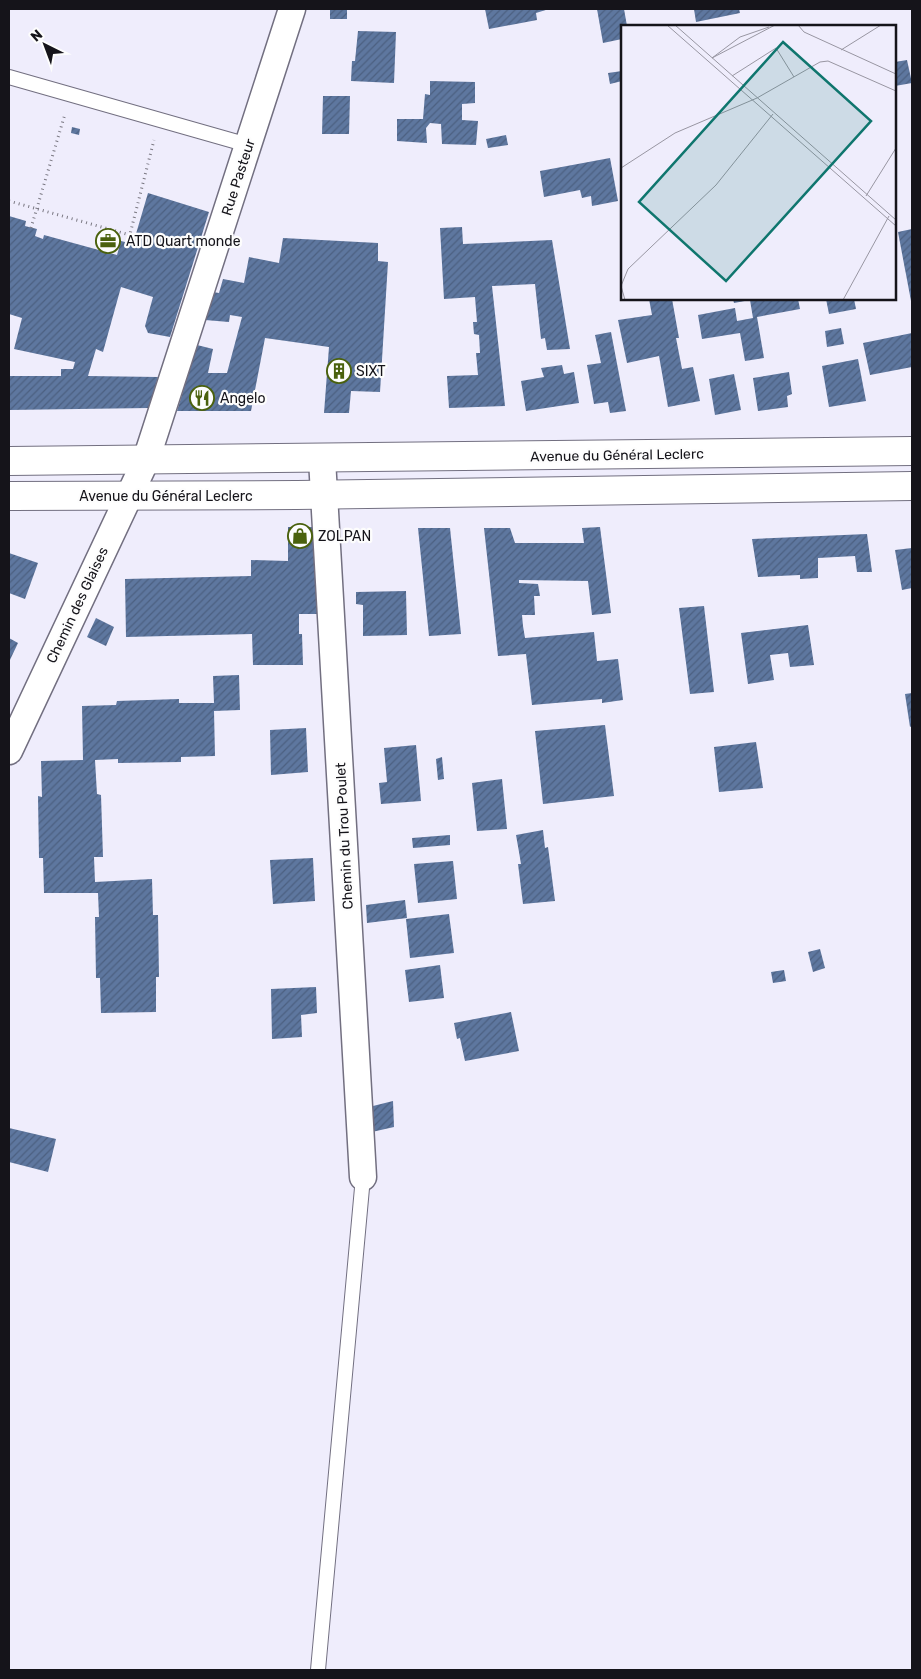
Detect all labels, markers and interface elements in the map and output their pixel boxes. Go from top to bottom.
north arrow [20,20,70,70]
inset map [621,25,896,300]
text: N [27,26,46,45]
street label: Rue Pasteur [218,136,259,218]
office icon: ATD Quart monde [95,228,121,254]
place label: ATD Quart monde [126,233,241,250]
building icon: SIXT [326,358,352,384]
place label: SIXT [356,363,386,380]
restaurant icon: Angelo [189,385,215,411]
place label: Angelo [220,390,266,407]
street label: Avenue du Général Leclerc [530,445,704,466]
street label: Avenue du Général Leclerc [79,488,253,505]
shop icon: ZOLPAN [287,523,313,549]
place label: ZOLPAN [318,528,371,545]
street label: Chemin des Glaises [43,544,112,666]
street label: Chemin du Trou Poulet [332,761,357,910]

